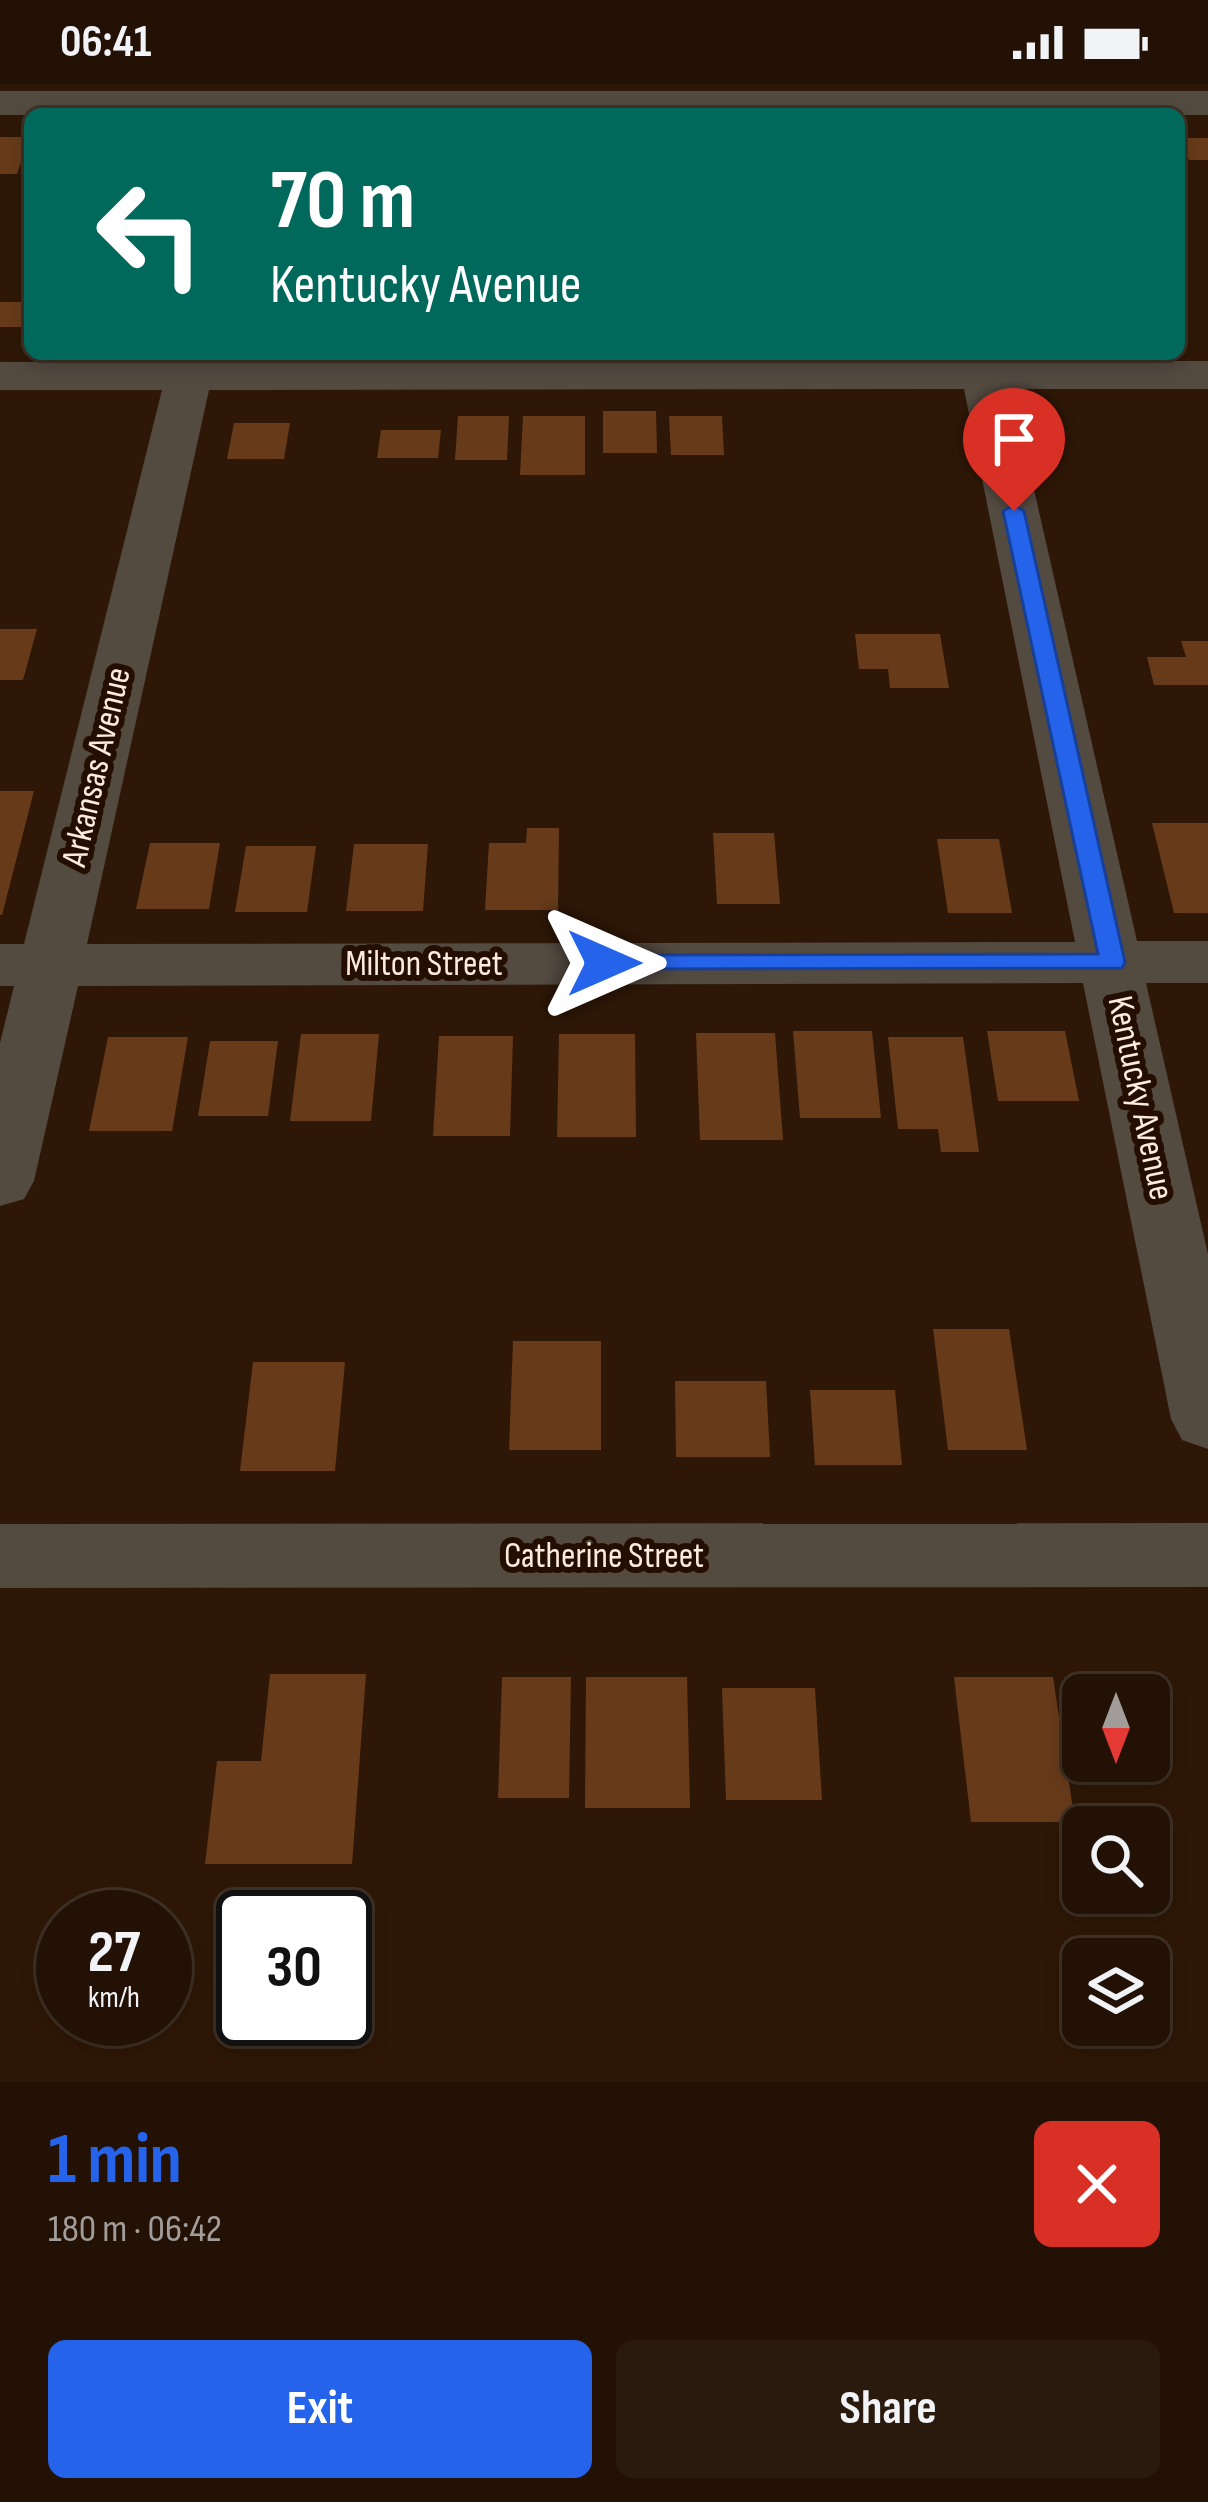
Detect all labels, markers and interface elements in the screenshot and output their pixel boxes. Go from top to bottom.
text: 06:41 [60,15,151,70]
text: 70 m [270,151,415,252]
icon: left [72,156,228,312]
text: Kentucky Avenue [270,253,581,318]
pin [963,388,1065,511]
icon: arrive [981,406,1047,472]
street label: Arkansas Avenue [53,663,141,872]
position arrow [541,900,667,1026]
street label: Milton Street [345,943,503,986]
street label: Kentucky Avenue [1097,992,1183,1204]
street label: Catherine Street [504,1535,704,1578]
north arrow [1062,1674,1170,1782]
map controls [1062,1674,1170,2046]
button: search [1062,1806,1170,1914]
speed limit sign: 30 [216,1890,372,2046]
text: 27 [88,1917,140,1989]
button: layers [1062,1938,1170,2046]
text: km/h [88,1980,140,2016]
text: 1 min [48,2117,182,2204]
button: close [1034,2121,1160,2247]
text: 180 m · 06:42 [48,2206,222,2253]
button: Exit [48,2340,592,2478]
button: Share [616,2340,1160,2478]

